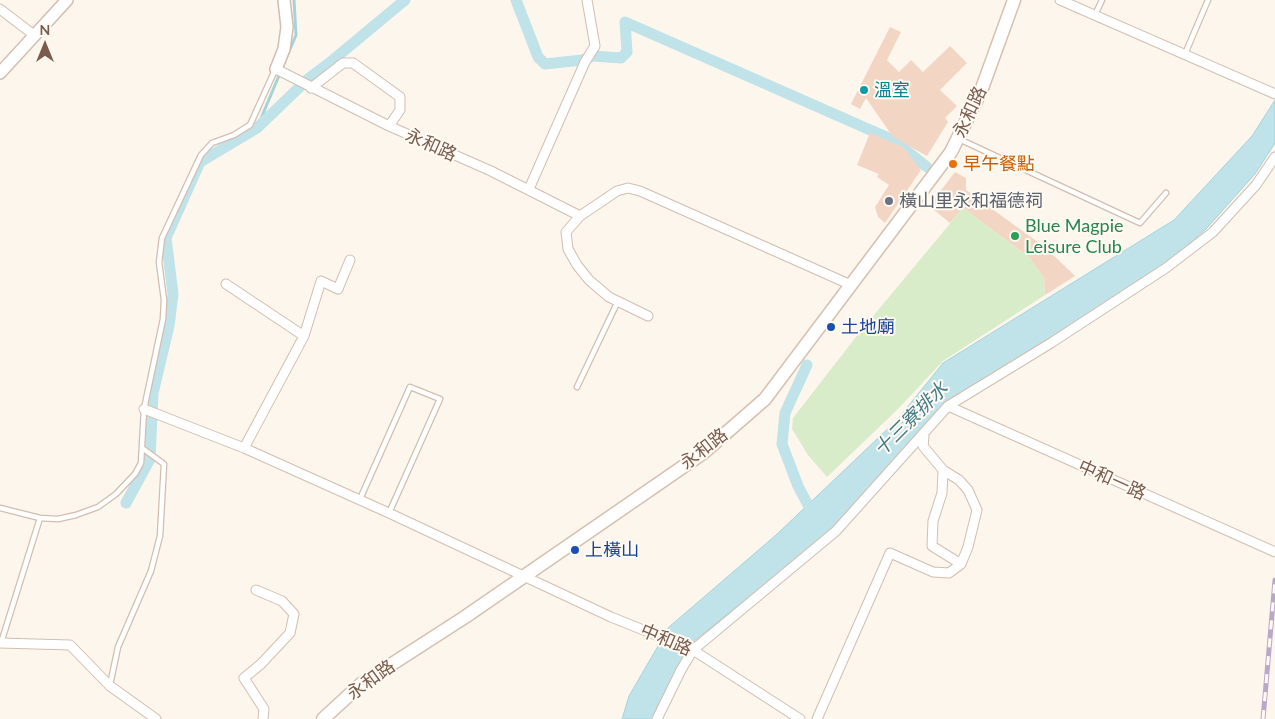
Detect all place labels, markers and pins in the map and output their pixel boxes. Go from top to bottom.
place label: 溫室 [874,79,910,101]
marker: 溫室 [858,84,870,96]
place label: 早午餐點 [963,153,1035,175]
marker: 早午餐點 [947,158,959,170]
place label: 橫山里永和福德祠 [899,190,1043,212]
marker: 橫山里永和福德祠 [883,195,895,207]
place label: Blue Magpie Leisure Club [1025,215,1124,258]
marker: Blue Magpie Leisure Club [1009,230,1021,242]
place label: 土地廟 [841,316,895,338]
marker: 土地廟 [825,321,837,333]
place label: 上橫山 [585,539,639,561]
marker: 上橫山 [569,544,581,556]

